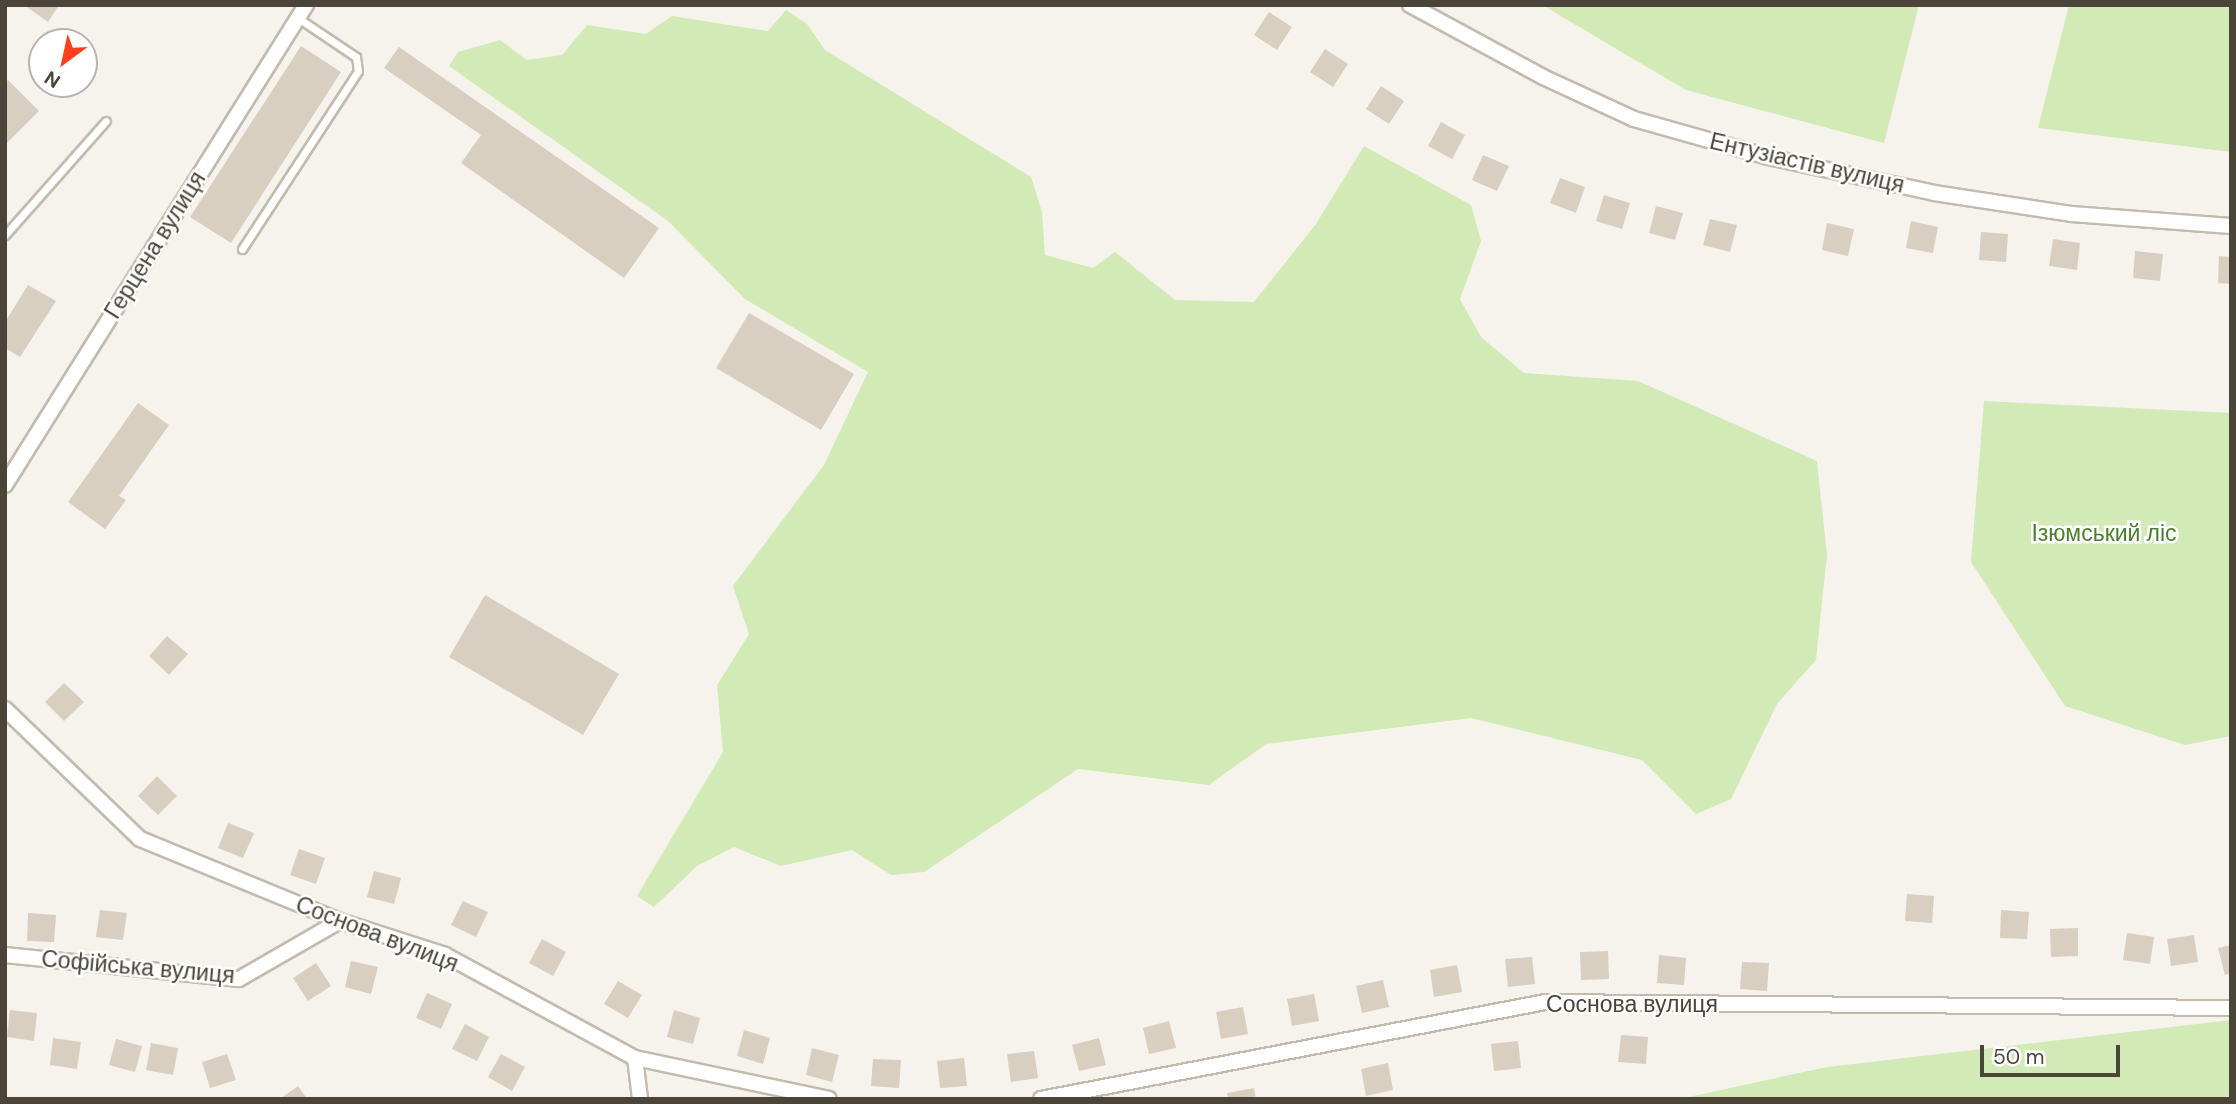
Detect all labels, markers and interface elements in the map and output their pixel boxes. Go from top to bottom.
north arrow [28,28,98,98]
text: N [40,65,65,94]
street label: Ентузіастів вулиця [1707,127,1907,199]
street label: Герцена вулиця [99,166,211,324]
park label: Ізюмський ліс [2031,519,2177,547]
street label: Соснова вулиця [292,890,462,978]
street label: Софійська вулиця [40,945,236,989]
street label: Соснова вулиця [1546,990,1718,1018]
scale bar [1984,1030,2124,1074]
text: 50 m [1993,1043,2044,1071]

